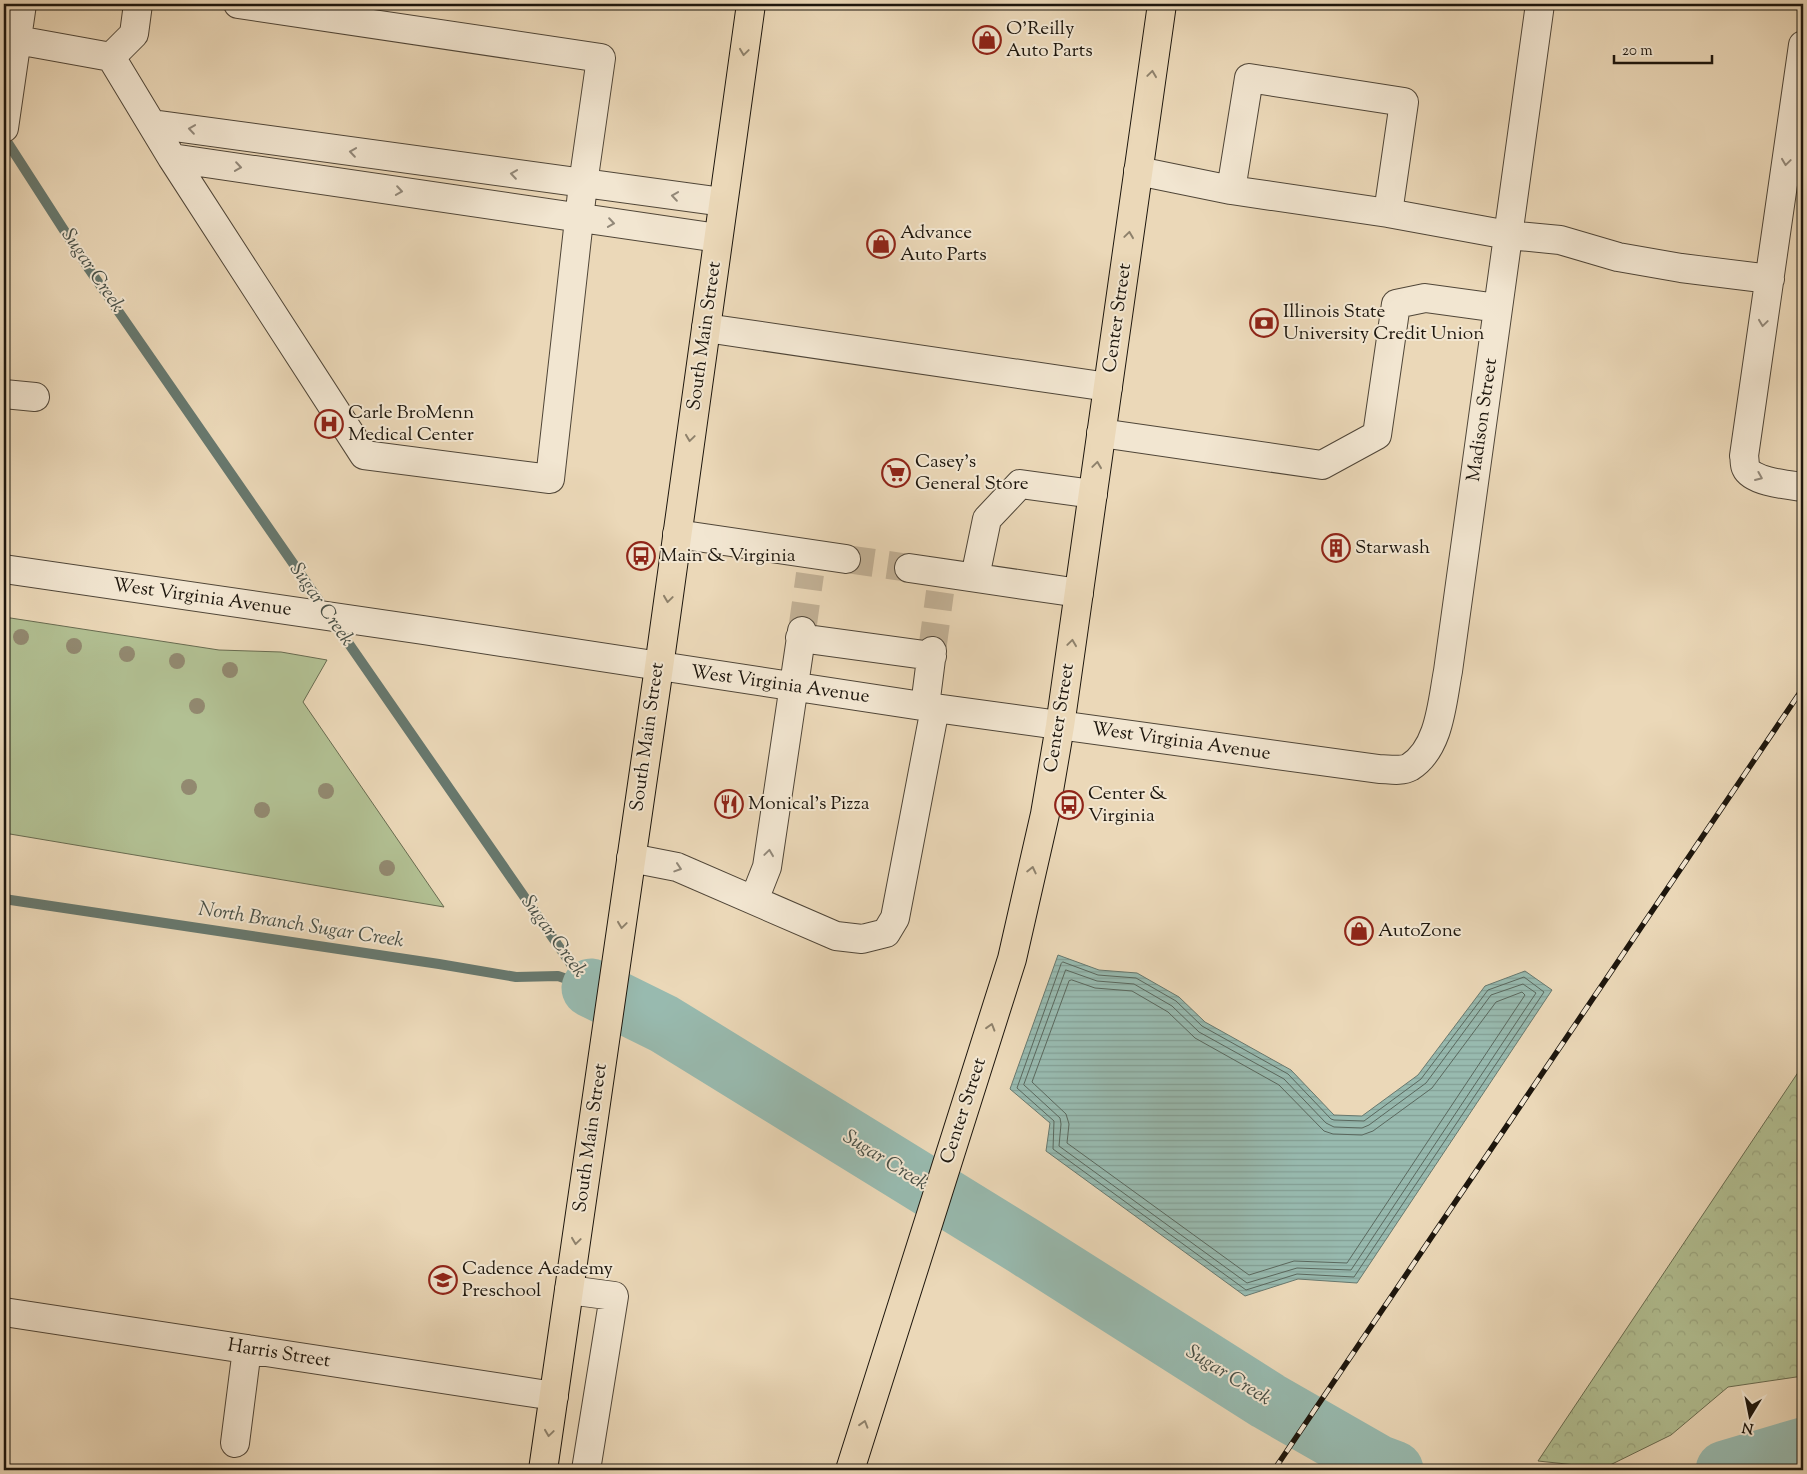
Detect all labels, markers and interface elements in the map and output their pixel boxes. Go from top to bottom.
place label: O'Reilly Auto Parts [1006,16,1093,65]
shop icon: O'Reilly Auto Parts [972,25,1002,55]
scale bar [1614,32,1712,64]
text: 20 m [1622,41,1653,62]
one-way arrow [739,48,750,56]
one-way arrow [1146,70,1157,78]
one-way arrow [188,124,196,135]
one-way arrow [349,147,357,157]
one-way arrow [1782,158,1792,167]
one-way arrow [234,162,242,172]
one-way arrow [510,169,518,180]
one-way arrow [394,186,403,196]
one-way arrow [671,191,679,202]
one-way arrow [608,217,616,228]
place label: Advance Auto Parts [900,220,987,269]
water label: Sugar Creek [53,223,131,319]
shop icon: Advance Auto Parts [866,229,896,259]
one-way arrow [1124,231,1134,239]
street label: South Main Street [681,259,729,412]
street label: Center Street [1097,261,1139,374]
place label: Illinois State University Credit Union [1283,299,1484,348]
bank icon: Illinois State University Credit Union [1249,308,1279,338]
one-way arrow [1759,319,1769,327]
street label: Madison Street [1461,356,1505,483]
place label: Carle BroMenn Medical Center [348,400,474,449]
hospital icon: Carle BroMenn Medical Center [314,409,344,439]
one-way arrow [686,434,696,443]
place label: Casey's General Store [915,449,1029,498]
supermarket icon: Casey's General Store [881,458,911,488]
one-way arrow [1091,461,1102,469]
one-way arrow [1754,471,1762,481]
building icon: Starwash [1321,533,1351,563]
place label: Starwash [1355,535,1430,562]
bus stop icon: Main & Virginia [626,541,656,571]
place label: Main & Virginia [660,543,796,570]
water label: Sugar Creek [282,557,360,653]
street label: West Virginia Avenue [111,572,293,624]
one-way arrow [663,596,674,604]
one-way arrow [1066,639,1077,647]
street label: West Virginia Avenue [689,659,871,711]
street label: South Main Street [624,660,672,813]
street label: Center Street [1038,661,1082,775]
street label: West Virginia Avenue [1090,716,1272,768]
place label: Center & Virginia [1088,781,1167,830]
restaurant icon: Monical's Pizza [714,789,744,819]
bus stop icon: Center & Virginia [1054,790,1084,820]
place label: Monical's Pizza [748,791,870,818]
one-way arrow [763,849,773,858]
one-way arrow [674,863,682,873]
one-way arrow [1026,865,1037,874]
water label: Sugar Creek [513,890,593,984]
water label: North Branch Sugar Creek [196,895,406,957]
shop icon: AutoZone [1344,916,1374,946]
place label: AutoZone [1378,918,1462,945]
one-way arrow [617,921,627,930]
one-way arrow [985,1023,995,1031]
street label: Center Street [934,1054,994,1168]
street label: South Main Street [567,1061,615,1214]
water label: Sugar Creek [837,1123,933,1199]
one-way arrow [572,1237,582,1246]
place label: Cadence Academy Preschool [462,1256,614,1305]
school or university icon: Cadence Academy Preschool [428,1265,458,1295]
street label: Harris Street [226,1333,333,1376]
water label: Sugar Creek [1180,1338,1276,1414]
north arrow [1724,1392,1774,1442]
text: N [1741,1416,1755,1438]
one-way arrow [859,1420,869,1428]
one-way arrow [544,1429,554,1437]

